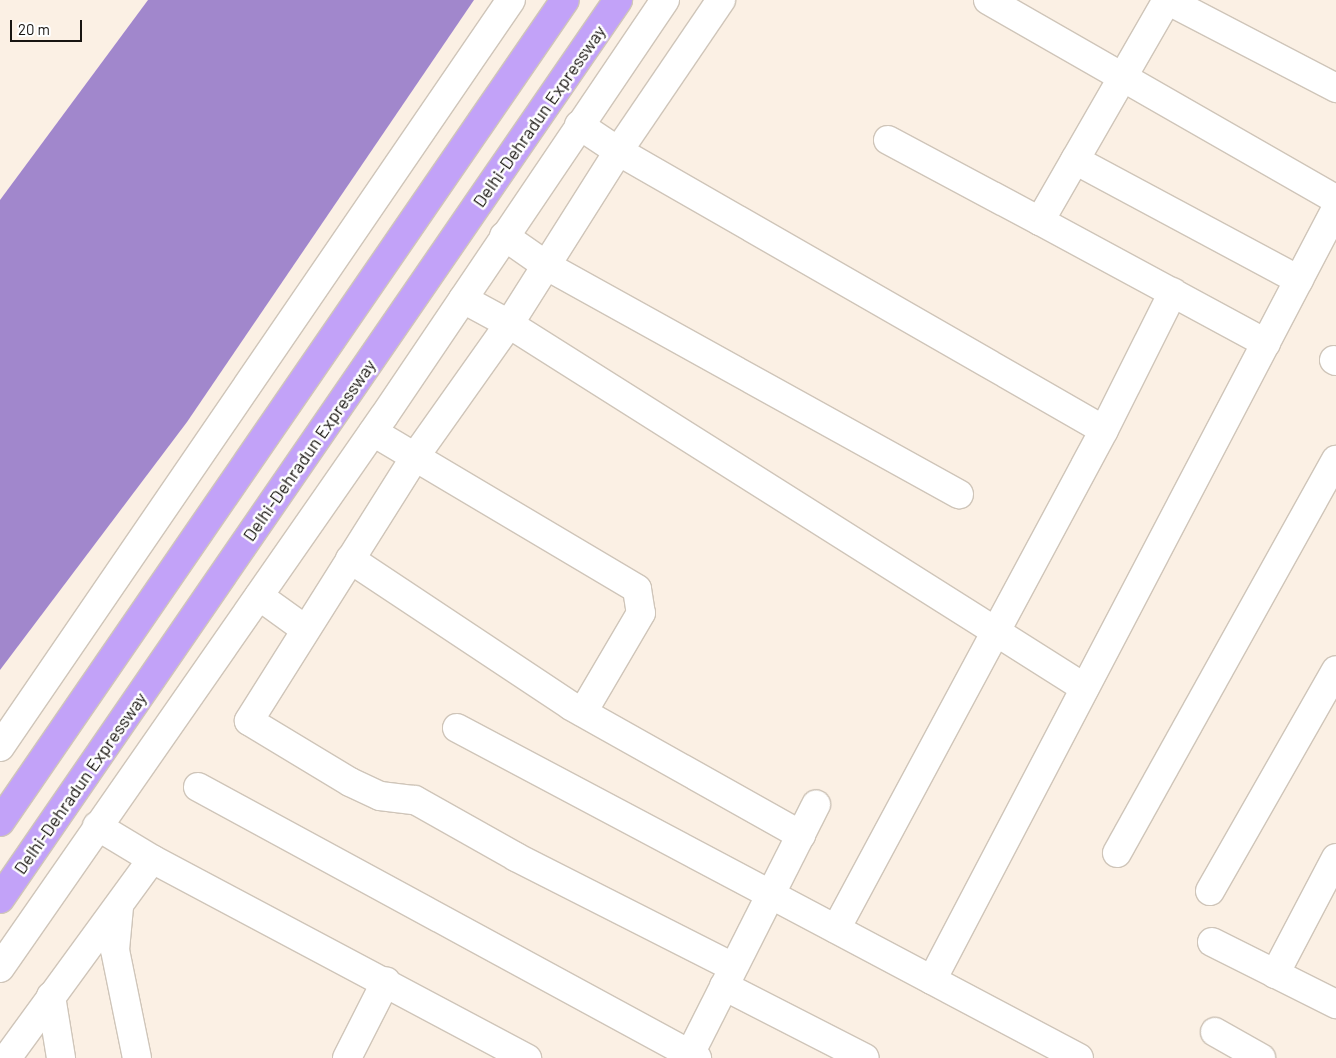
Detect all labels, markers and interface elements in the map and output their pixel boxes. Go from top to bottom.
scale bar [12,10,85,42]
text: 20 m [18,20,50,38]
street label: Delhi-Dehradun Expressway [468,21,610,211]
street label: Delhi-Dehradun Expressway [238,355,380,545]
street label: Delhi-Dehradun Expressway [9,688,151,878]

